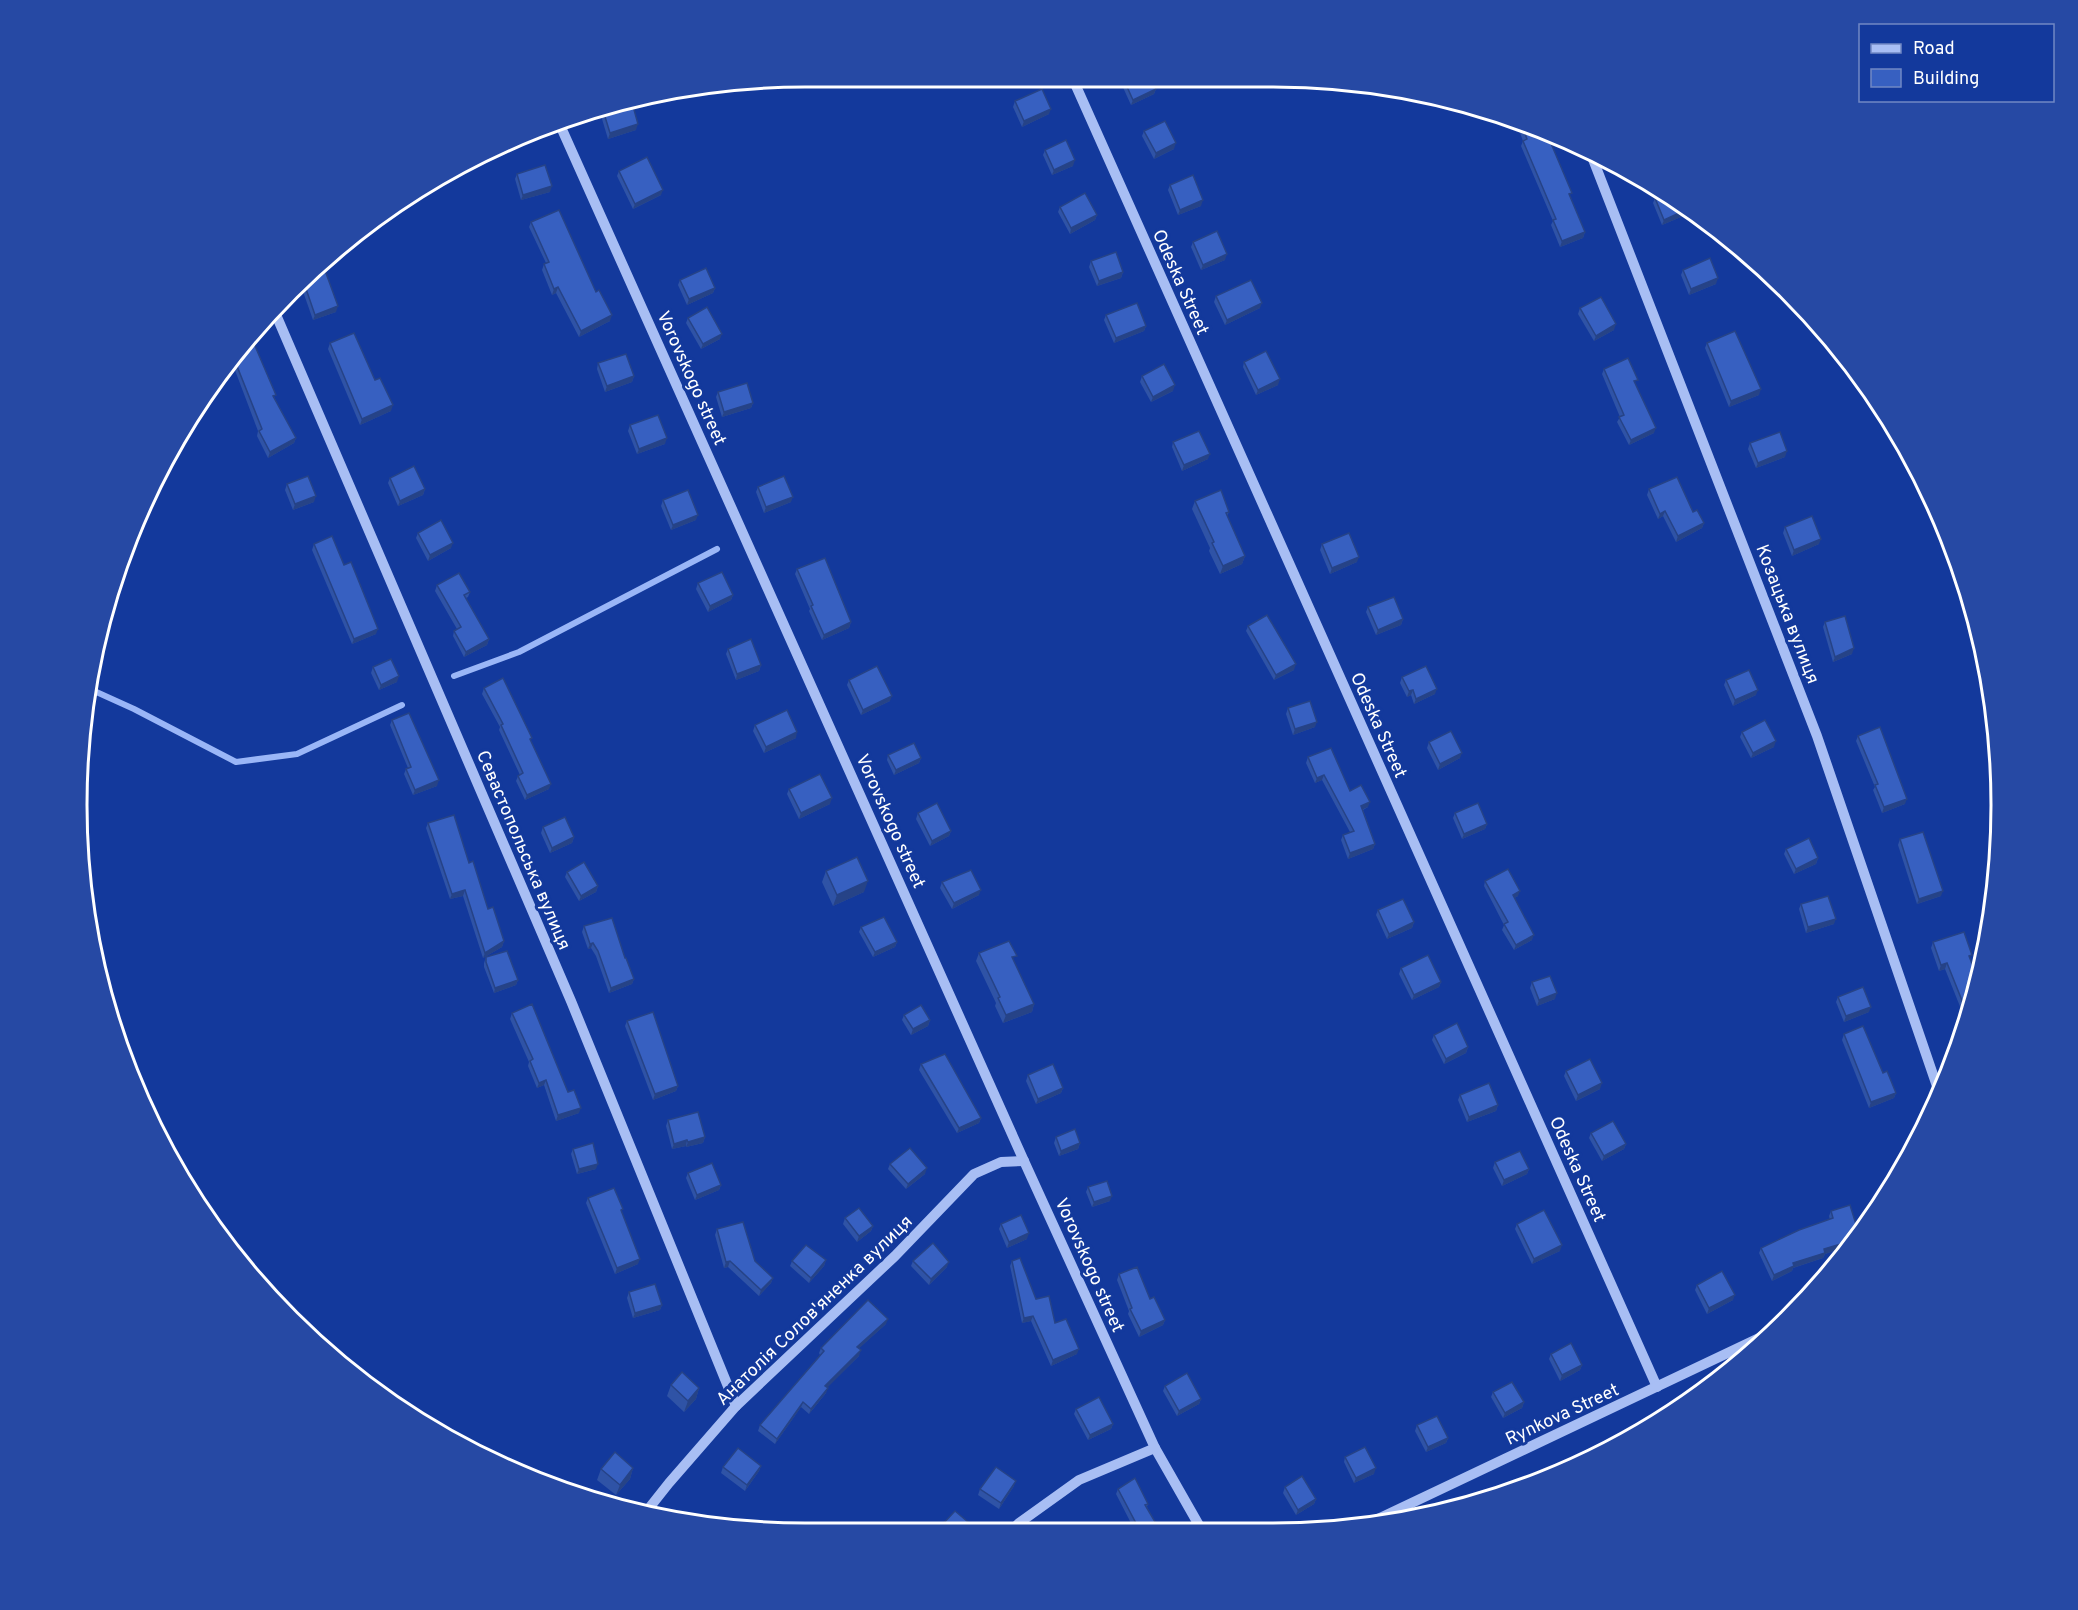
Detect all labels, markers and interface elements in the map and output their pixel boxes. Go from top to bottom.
legend [1859,24,2054,102]
text: Road [1913,38,1955,61]
text: Building [1913,68,1979,91]
street label: Odeska Street [1146,226,1213,339]
street label: Vorovskogo street [651,308,731,449]
street label: Козацька вулиця [1749,542,1824,687]
street label: Odeska Street [1344,669,1411,782]
street label: Севастопольська вулиця [470,747,575,954]
street label: Vorovskogo street [850,751,930,892]
street label: Odeska Street [1543,1113,1610,1226]
street label: Vorovskogo street [1049,1195,1129,1336]
street label: Анатолія Солов'яненка вулиця [712,1211,918,1411]
street label: Rynkova Street [1502,1379,1623,1452]

